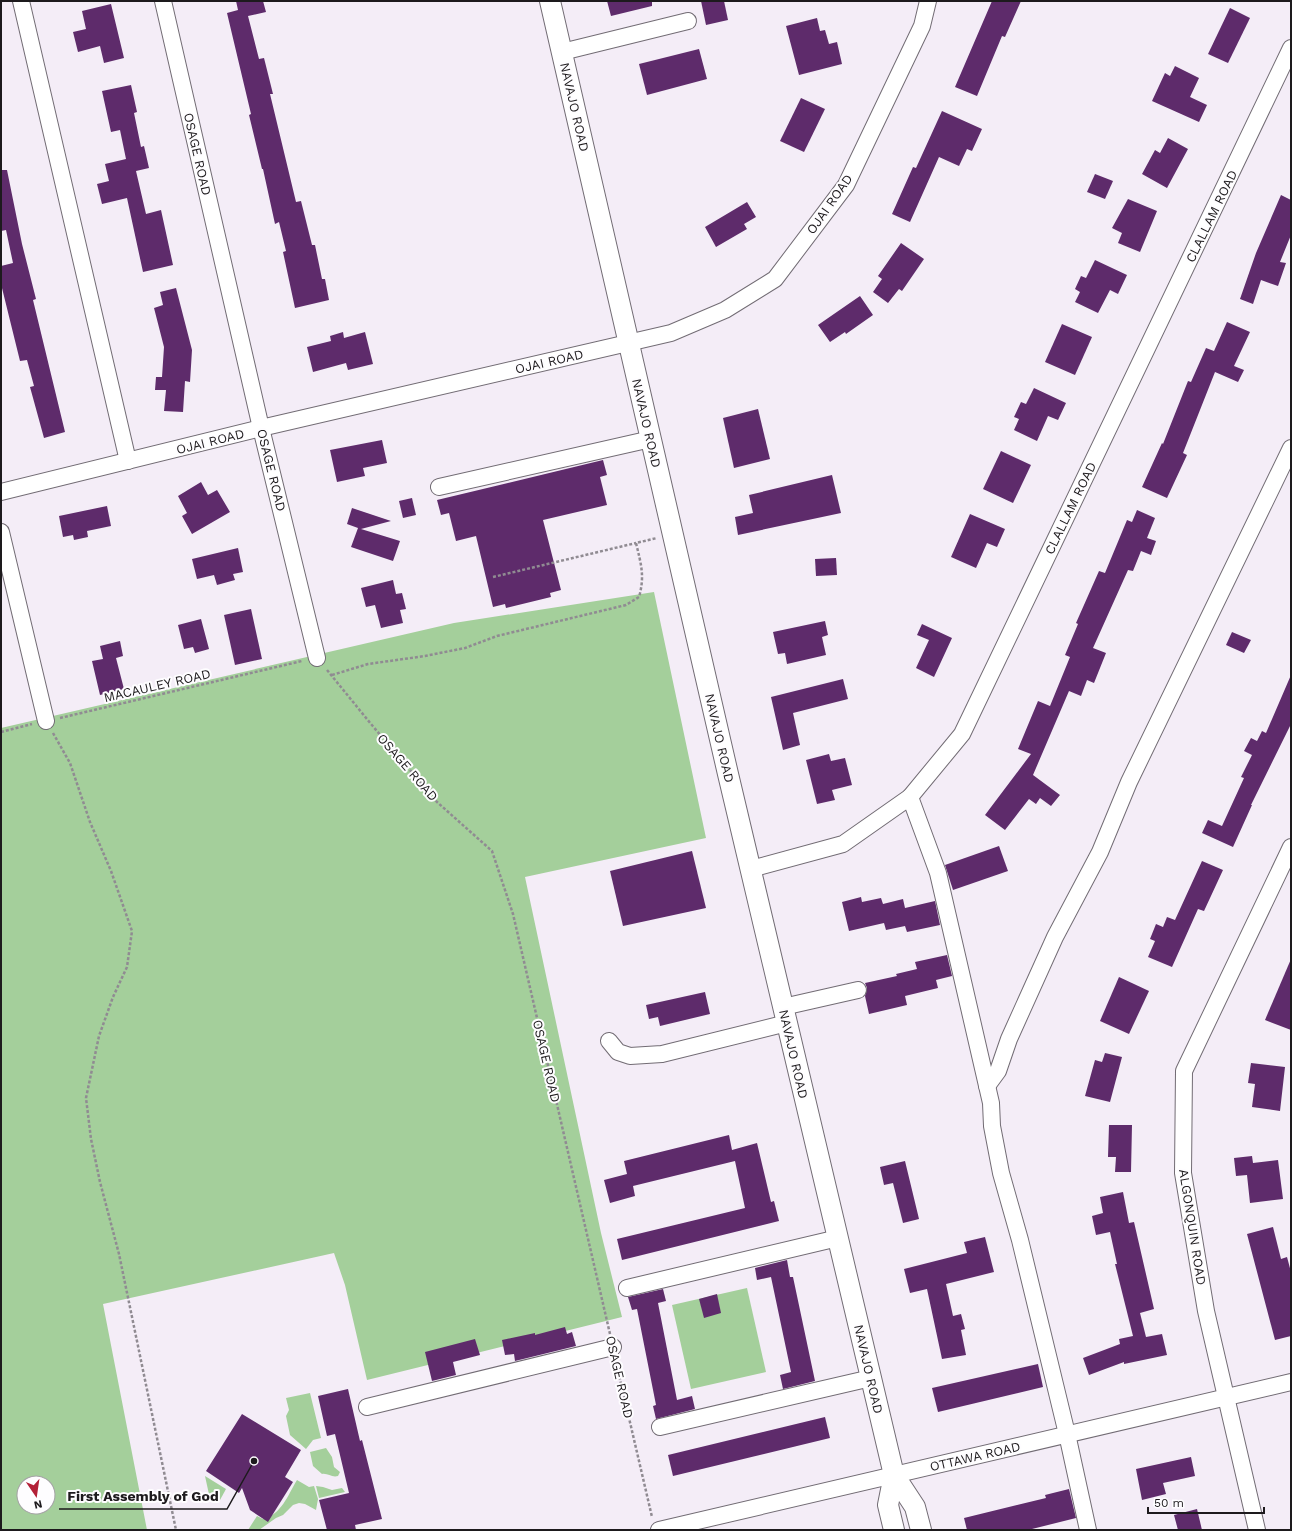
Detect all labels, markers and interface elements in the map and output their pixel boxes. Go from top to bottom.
street label: NAVAJO ROAD [557,61,592,153]
street label: OSAGE ROAD [181,111,214,197]
street label: CLALLAM ROAD [1183,168,1240,265]
street label: OJAI ROAD [803,171,856,237]
street label: OJAI ROAD [514,346,585,377]
street label: NAVAJO ROAD [629,377,664,469]
street label: OJAI ROAD [175,426,246,457]
street label: OSAGE ROAD [254,427,289,513]
street label: CLALLAM ROAD [1042,460,1099,557]
street label: MACAULEY ROAD [102,666,212,705]
street label: NAVAJO ROAD [702,692,737,784]
street label: OSAGE ROAD [374,731,441,804]
street label: NAVAJO ROAD [776,1008,811,1100]
street label: OSAGE ROAD [530,1018,563,1104]
street label: ALGONQUIN ROAD [1176,1168,1209,1286]
street label: NAVAJO ROAD [851,1323,886,1415]
street label: OSAGE ROAD [603,1334,636,1420]
street label: OTTAWA ROAD [928,1439,1022,1474]
north arrow [16,1475,56,1515]
callout: First Assembly of God [59,1483,227,1509]
text: First Assembly of God [67,1488,219,1504]
scale bar [1148,1489,1264,1515]
text: 50 m [1154,1496,1184,1510]
text: N [33,1497,44,1512]

